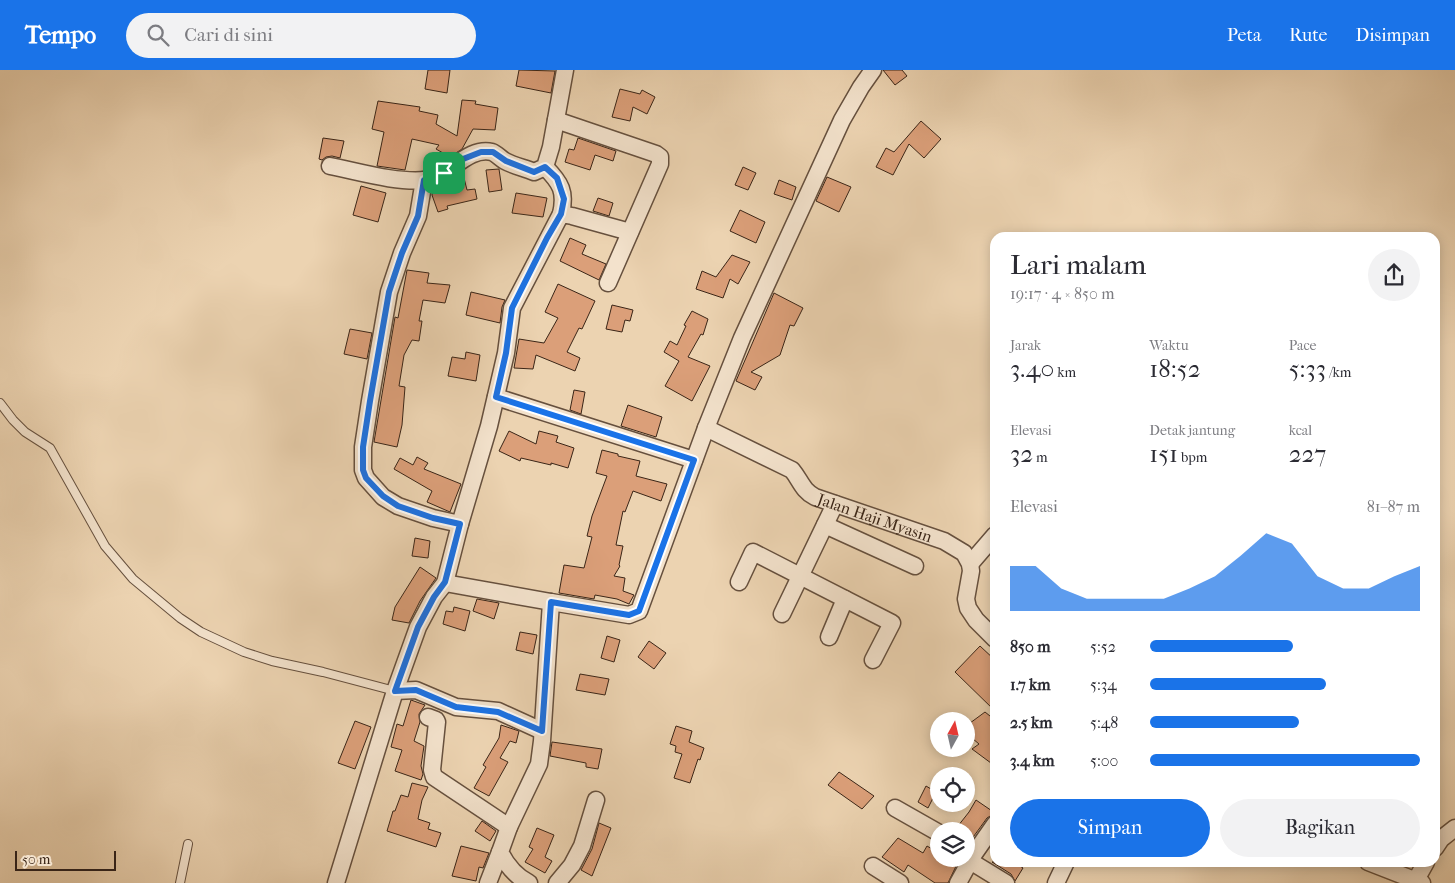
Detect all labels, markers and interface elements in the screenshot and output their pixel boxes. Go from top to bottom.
search box [126,13,476,58]
text: Tempo [25,21,96,49]
icon: search [144,21,172,49]
text: Cari di sini [184,24,273,46]
text: Peta [1227,25,1261,46]
text: Rute [1289,25,1327,46]
text: Disimpan [1355,25,1430,46]
pin [423,152,465,194]
icon: arrive [430,159,458,187]
text: Lari malam [1010,248,1146,281]
button: share [1368,249,1420,301]
text: 19:17 · 4 × 850 m [1010,284,1114,303]
text: Jarak [1010,337,1041,354]
text: Waktu [1149,337,1189,354]
text: Pace [1289,337,1317,354]
text: 3.40 [1010,354,1054,383]
text: 18:52 [1149,354,1201,383]
text: 5:33 [1289,354,1326,383]
text: km [1054,364,1076,381]
text: /km [1326,364,1351,381]
text: Elevasi [1010,422,1052,439]
text: Detak jantung [1149,422,1235,439]
text: kcal [1289,422,1312,439]
text: 32 [1010,439,1033,468]
text: 151 [1149,439,1178,468]
text: 227 [1289,439,1326,468]
text: m [1033,449,1048,466]
text: bpm [1178,449,1207,466]
street label: Jalan Haji Myasin [813,488,936,546]
text: Elevasi [1010,497,1058,516]
text: 81–87 m [1367,497,1420,516]
text: 850 m [1010,637,1050,656]
text: 5:52 [1090,637,1116,656]
text: 1.7 km [1010,675,1051,694]
text: 5:34 [1090,675,1117,694]
north arrow [930,712,975,758]
map controls [930,712,975,867]
text: 2.5 km [1010,713,1053,732]
text: 5:48 [1090,713,1118,732]
text: 3.4 km [1010,751,1054,770]
text: 5:00 [1090,751,1118,770]
button: locate [930,767,975,812]
button: Simpan [1010,799,1210,857]
button: Bagikan [1220,799,1420,857]
button: layers [930,822,975,867]
scale bar [15,848,116,871]
text: 50 m [22,851,50,868]

